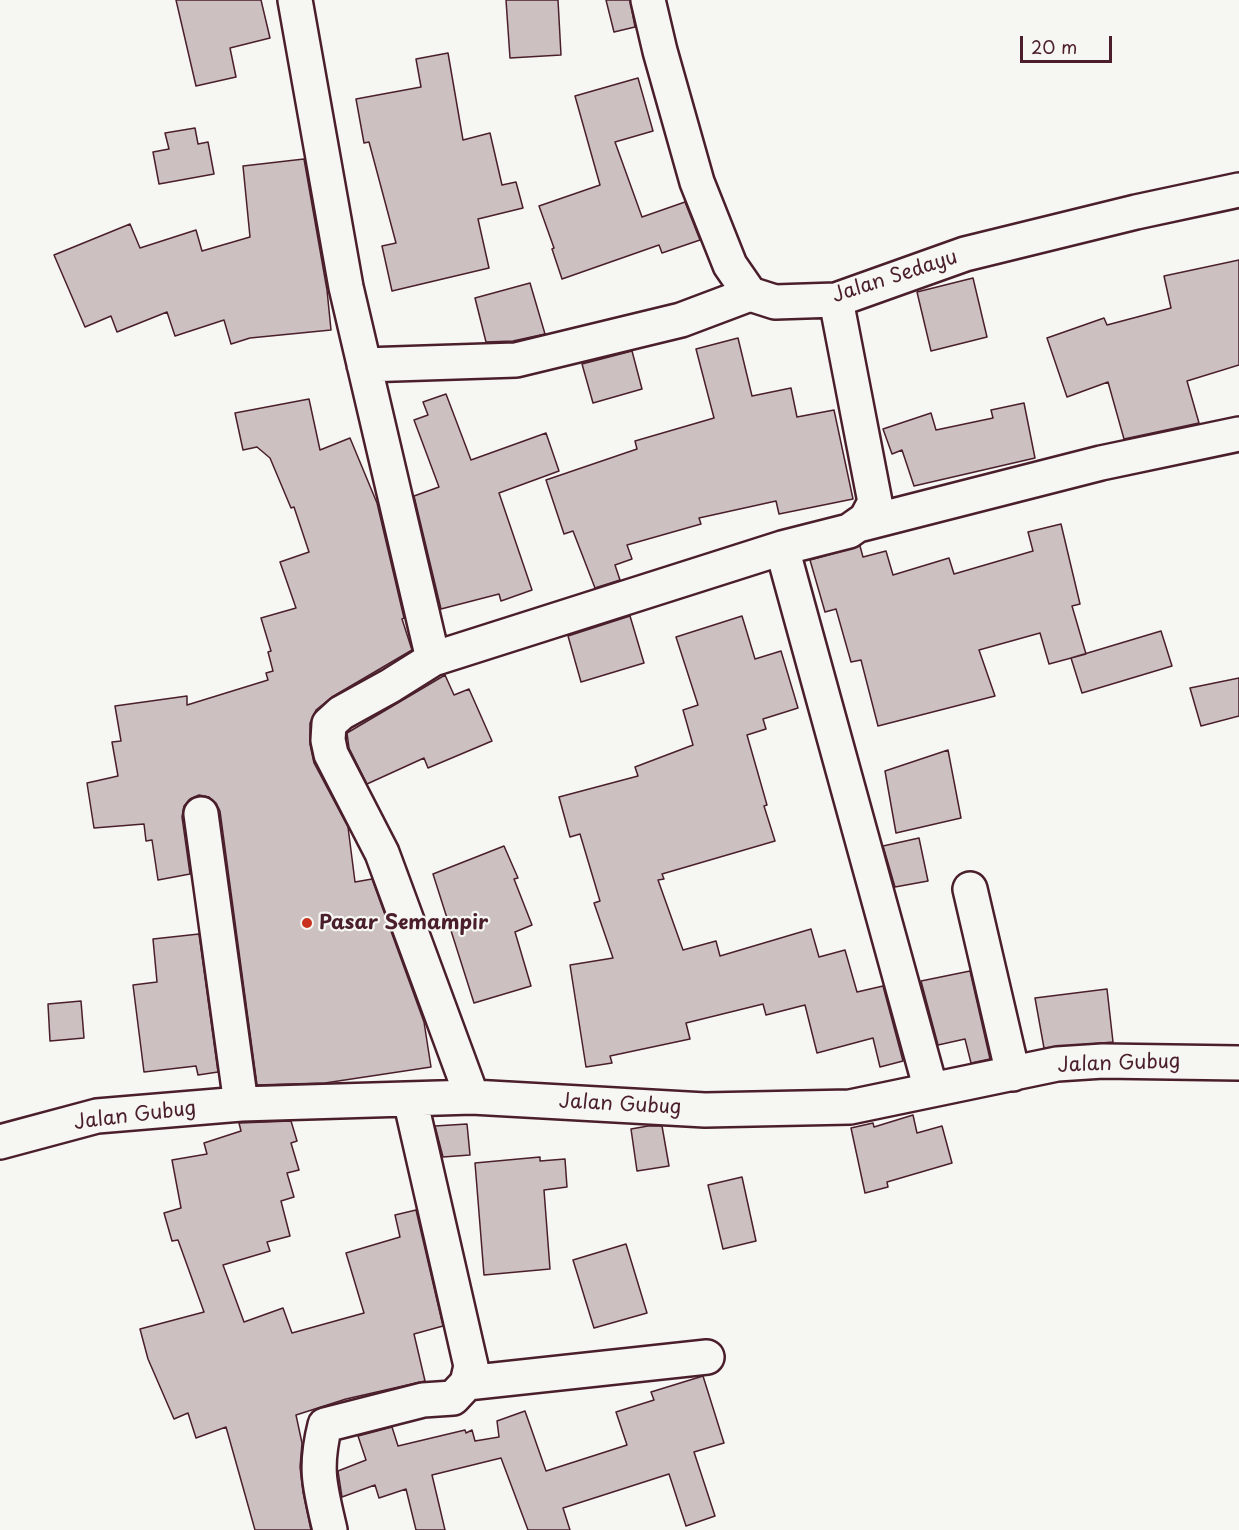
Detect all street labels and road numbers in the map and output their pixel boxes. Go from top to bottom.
street label: Jalan Sedayu [829,245,961,309]
street label: Jalan Gubug [1057,1050,1181,1078]
street label: Jalan Gubug [558,1090,682,1120]
street label: Jalan Gubug [73,1097,197,1135]

